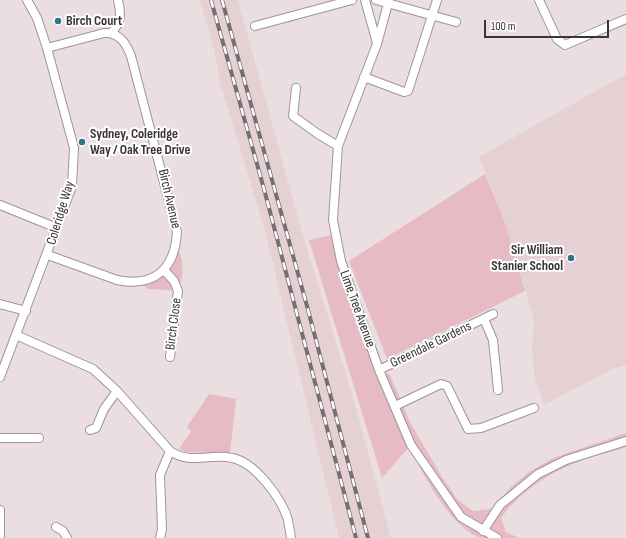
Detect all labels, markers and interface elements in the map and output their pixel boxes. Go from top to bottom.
scale bar [486,12,611,38]
place label: Birch Court [66,13,122,29]
marker: Birch Court [53,16,63,26]
text: 100 m [491,19,516,34]
place label: Sydney, Coleridge Way / Oak Tree Drive [90,126,191,158]
marker: Sydney, Coleridge Way / Oak Tree Drive [77,137,87,147]
street label: Birch Avenue [154,168,184,230]
street label: Coleridge Way [43,179,79,247]
place label: Sir William Stanier School [491,242,563,274]
marker: Sir William Stanier School [566,253,576,263]
street label: Lime Tree Avenue [335,268,379,350]
street label: Birch Close [162,297,186,351]
street label: Greendale Gardens [388,318,474,372]

